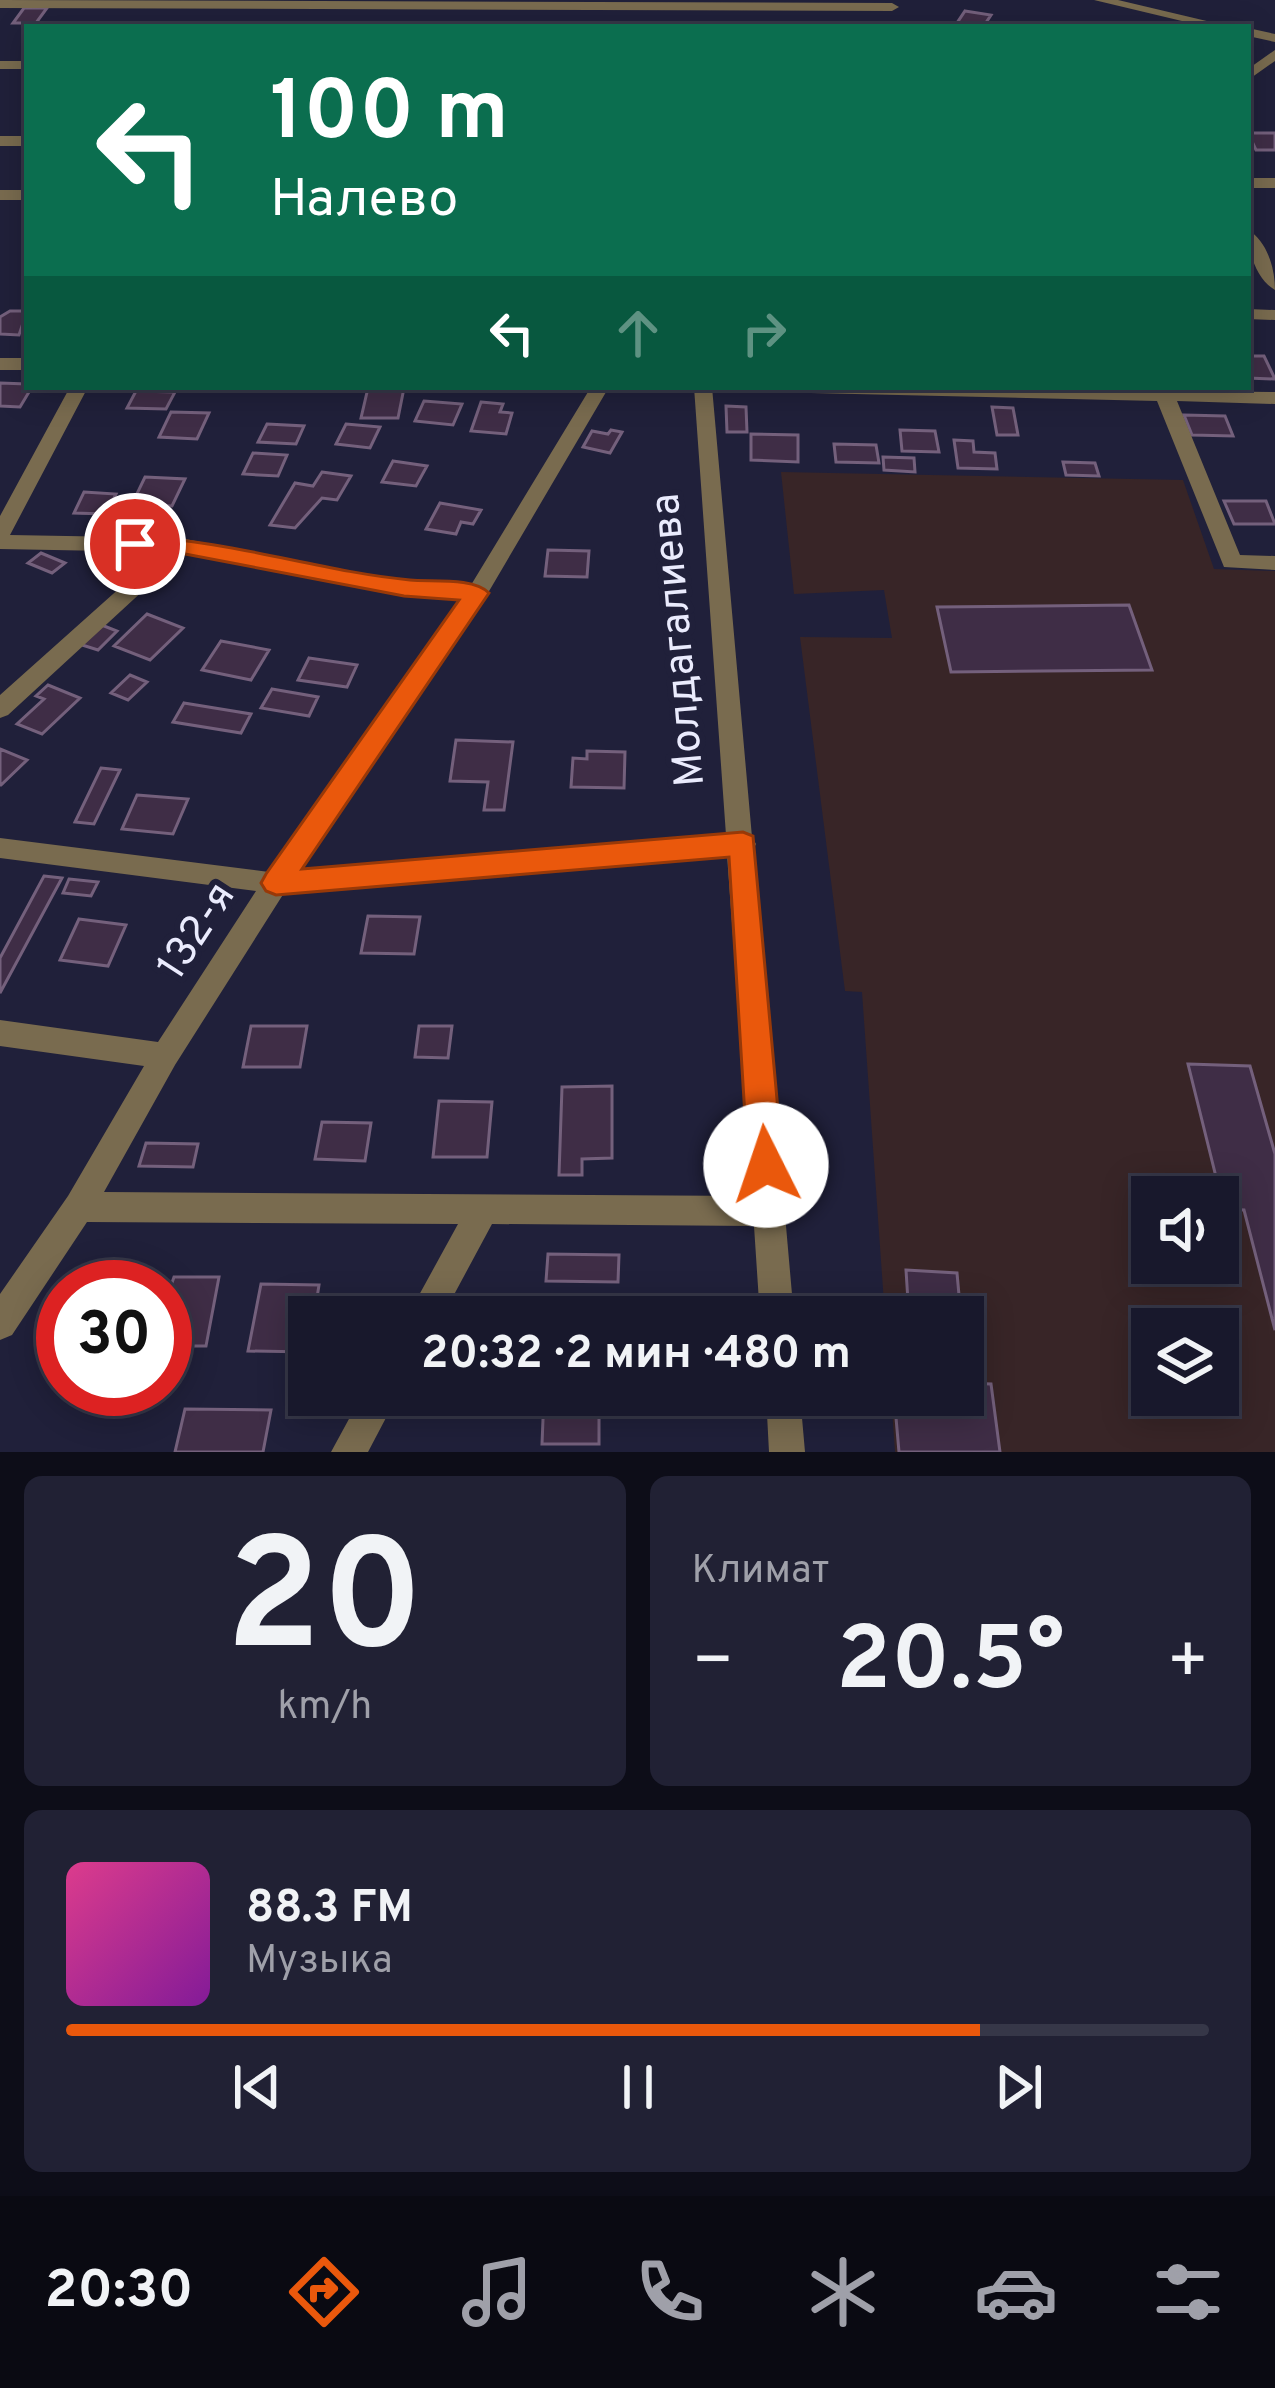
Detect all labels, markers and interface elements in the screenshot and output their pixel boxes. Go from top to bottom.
text: 100 m [270,63,509,169]
icon: left [72,72,228,228]
text: Налево [270,167,458,236]
icon: left [479,300,545,366]
icon: ahead [605,300,671,366]
icon: right [731,300,797,366]
street label: Молдагалиева [641,491,719,789]
pin [84,493,186,595]
icon: arrive [102,511,168,577]
street label: 132-я [147,873,249,991]
position arrow [703,1102,829,1228]
map controls [1131,1176,1239,1416]
button: sound [1131,1176,1239,1284]
speed limit sign: 30 [36,1260,192,1416]
button: layers [1131,1308,1239,1416]
text: 20:32 · 2 мин · 480 m [421,1327,851,1384]
text: 20 [226,1507,424,1705]
text: Климат [692,1548,829,1597]
text: 20.5° [836,1608,1065,1721]
text: − [692,1623,734,1706]
text: + [1166,1623,1209,1706]
text: km/h [277,1684,372,1733]
text: 88.3 FM [246,1881,413,1938]
text: Музыка [246,1938,393,1987]
icon: previous [224,2054,290,2120]
icon: pause [605,2054,671,2120]
icon: next [986,2054,1052,2120]
icon: directions [282,2250,366,2334]
icon: music [455,2250,539,2334]
icon: phone [628,2250,712,2334]
icon: climate [801,2250,885,2334]
icon: car [974,2250,1058,2334]
icon: filters [1146,2250,1230,2334]
text: 20:30 [44,2258,193,2327]

